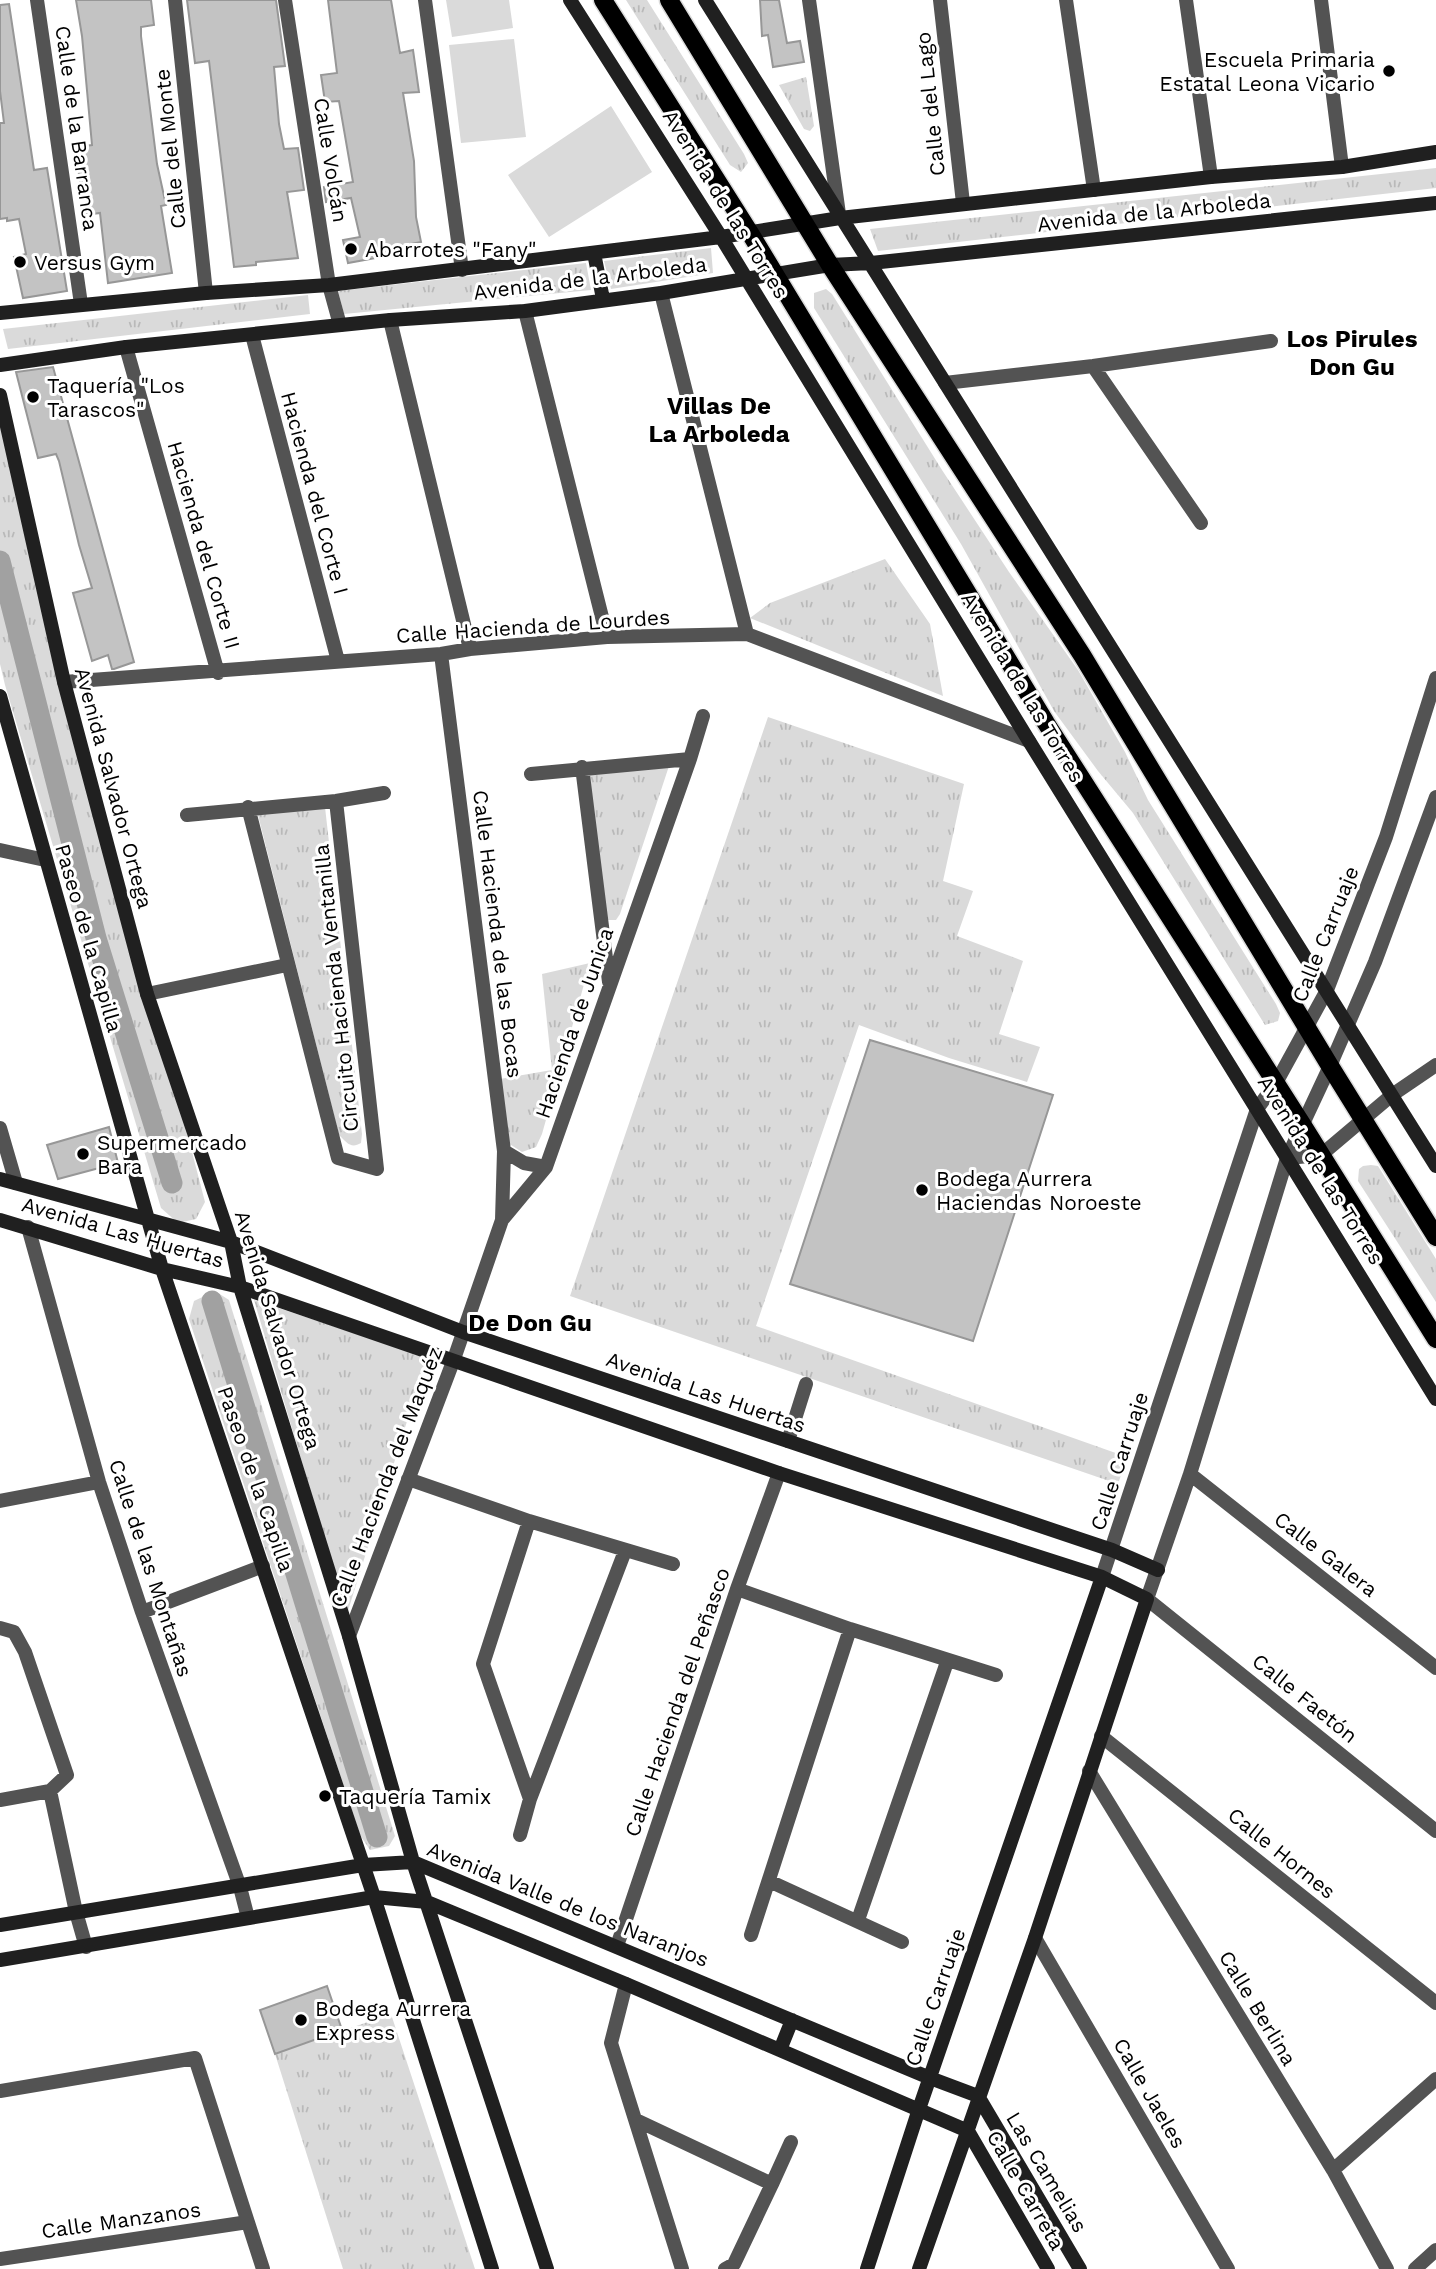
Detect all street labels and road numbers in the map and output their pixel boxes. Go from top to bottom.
street label: Calle de la Barranca [50,24,104,232]
street label: Calle del Lago [910,31,950,177]
street label: Calle del Monte [149,68,191,230]
street label: Calle Volcán [309,96,353,224]
street label: Avenida de las Torres [658,105,794,303]
street label: Avenida de la Arboleda [1036,187,1272,237]
street label: Avenida de la Arboleda [472,251,708,305]
street label: Hacienda del Corte I [276,389,354,597]
street label: Hacienda del Corte II [162,438,246,652]
street label: Avenida de las Torres [956,587,1090,787]
street label: Calle Hacienda de Lourdes [395,604,671,648]
street label: Avenida Salvador Ortega [70,665,158,911]
street label: Calle Hacienda de las Bocas [468,789,528,1079]
street label: Paseo de la Capilla [50,841,128,1035]
street label: Circuito Hacienda Ventanilla [308,843,364,1133]
street label: Calle Carruaje [1286,862,1364,1006]
street label: Hacienda de Junica [530,924,618,1122]
street label: Avenida de las Torres [1253,1071,1389,1269]
street label: Avenida Las Huertas [19,1191,227,1273]
street label: Avenida Salvador Ortega [230,1207,326,1453]
street label: Calle Hacienda del Maquéz [325,1343,447,1611]
street label: Avenida Las Huertas [603,1346,809,1438]
street label: Paseo de la Capilla [212,1383,300,1575]
street label: Calle Carruaje [1085,1388,1153,1534]
street label: Calle de las Montañas [104,1456,198,1680]
street label: Calle Galera [1269,1506,1383,1602]
street label: Calle Hacienda del Peñasco [619,1564,735,1840]
street label: Calle Faetón [1247,1648,1363,1748]
street label: Calle Hornes [1223,1802,1341,1904]
street label: Avenida Valle de los Naranjos [424,1836,712,1972]
street label: Calle Carruaje [900,1925,970,2069]
street label: Calle Berlina [1214,1946,1302,2070]
street label: Calle Jaeles [1108,2033,1192,2153]
street label: Las Camelias [1001,2107,1093,2237]
street label: Calle Carreta [982,2126,1070,2254]
street label: Calle Manzanos [40,2196,202,2244]

